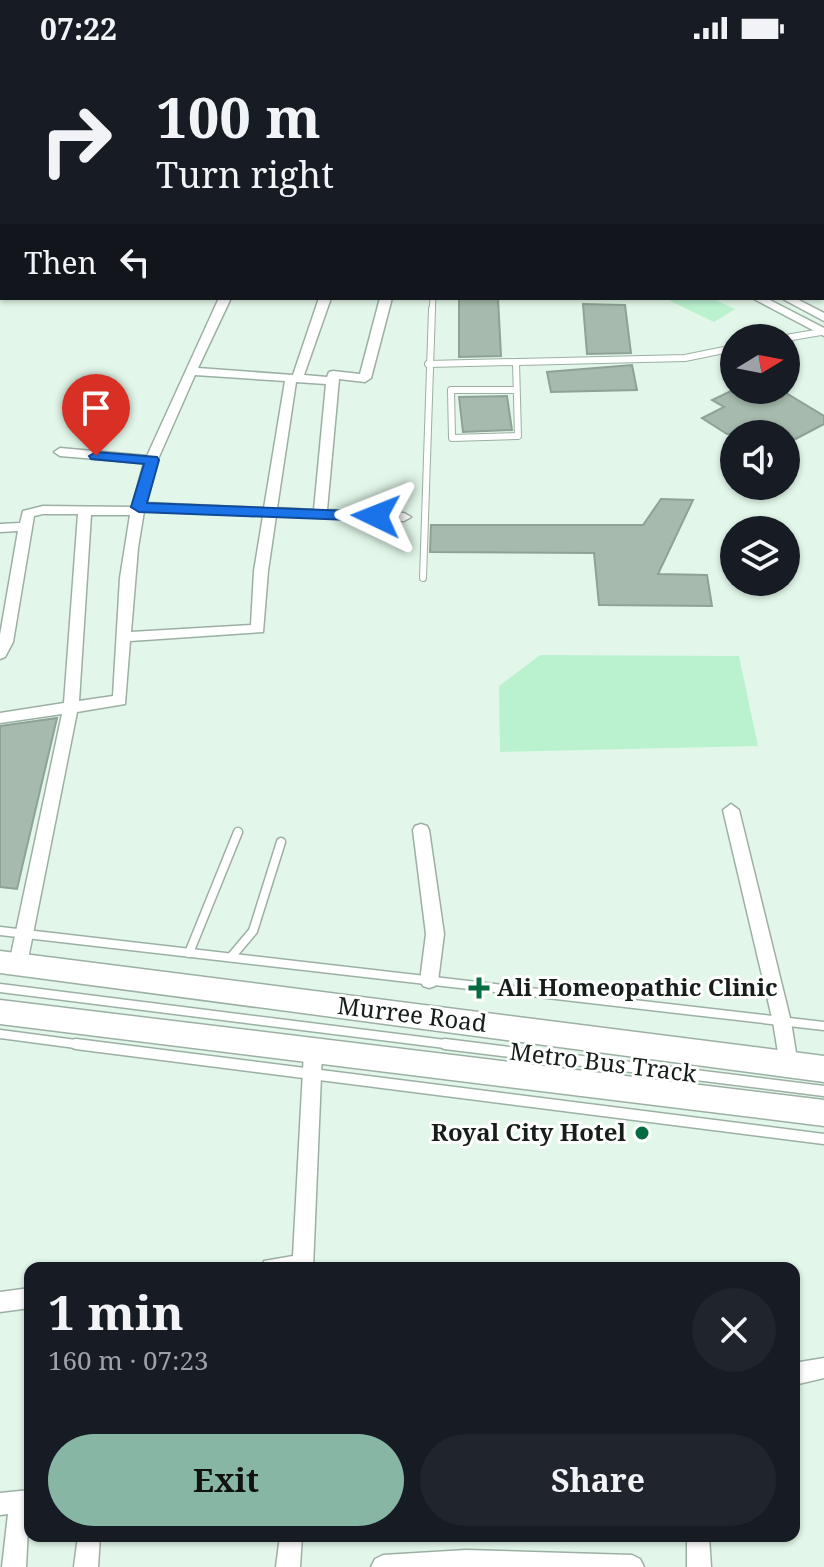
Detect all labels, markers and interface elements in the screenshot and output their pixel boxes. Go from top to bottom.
text: 07:22 [40,8,117,49]
text: 100 m [156,78,321,154]
icon: right [24,88,128,192]
text: Turn right [156,150,334,199]
icon: left [113,240,157,284]
text: Then [24,242,97,283]
north arrow [720,324,800,404]
map controls [720,324,800,596]
pin [62,374,130,456]
icon: arrive [74,386,118,430]
button: sound [720,420,800,500]
position arrow [334,474,418,558]
button: layers [720,516,800,596]
place label: Ali Homeopathic Clinic [497,970,778,1003]
marker: Ali Homeopathic Clinic [468,977,490,999]
street label: Murree Road [336,988,489,1039]
street label: Metro Bus Track [508,1034,699,1089]
place label: Royal City Hotel [431,1115,627,1148]
marker: Royal City Hotel [633,1124,651,1142]
text: 1 min [48,1279,184,1344]
button: close [692,1288,776,1372]
text: 160 m · 07:23 [48,1342,209,1378]
button: Exit [48,1434,404,1526]
button: Share [420,1434,776,1526]

